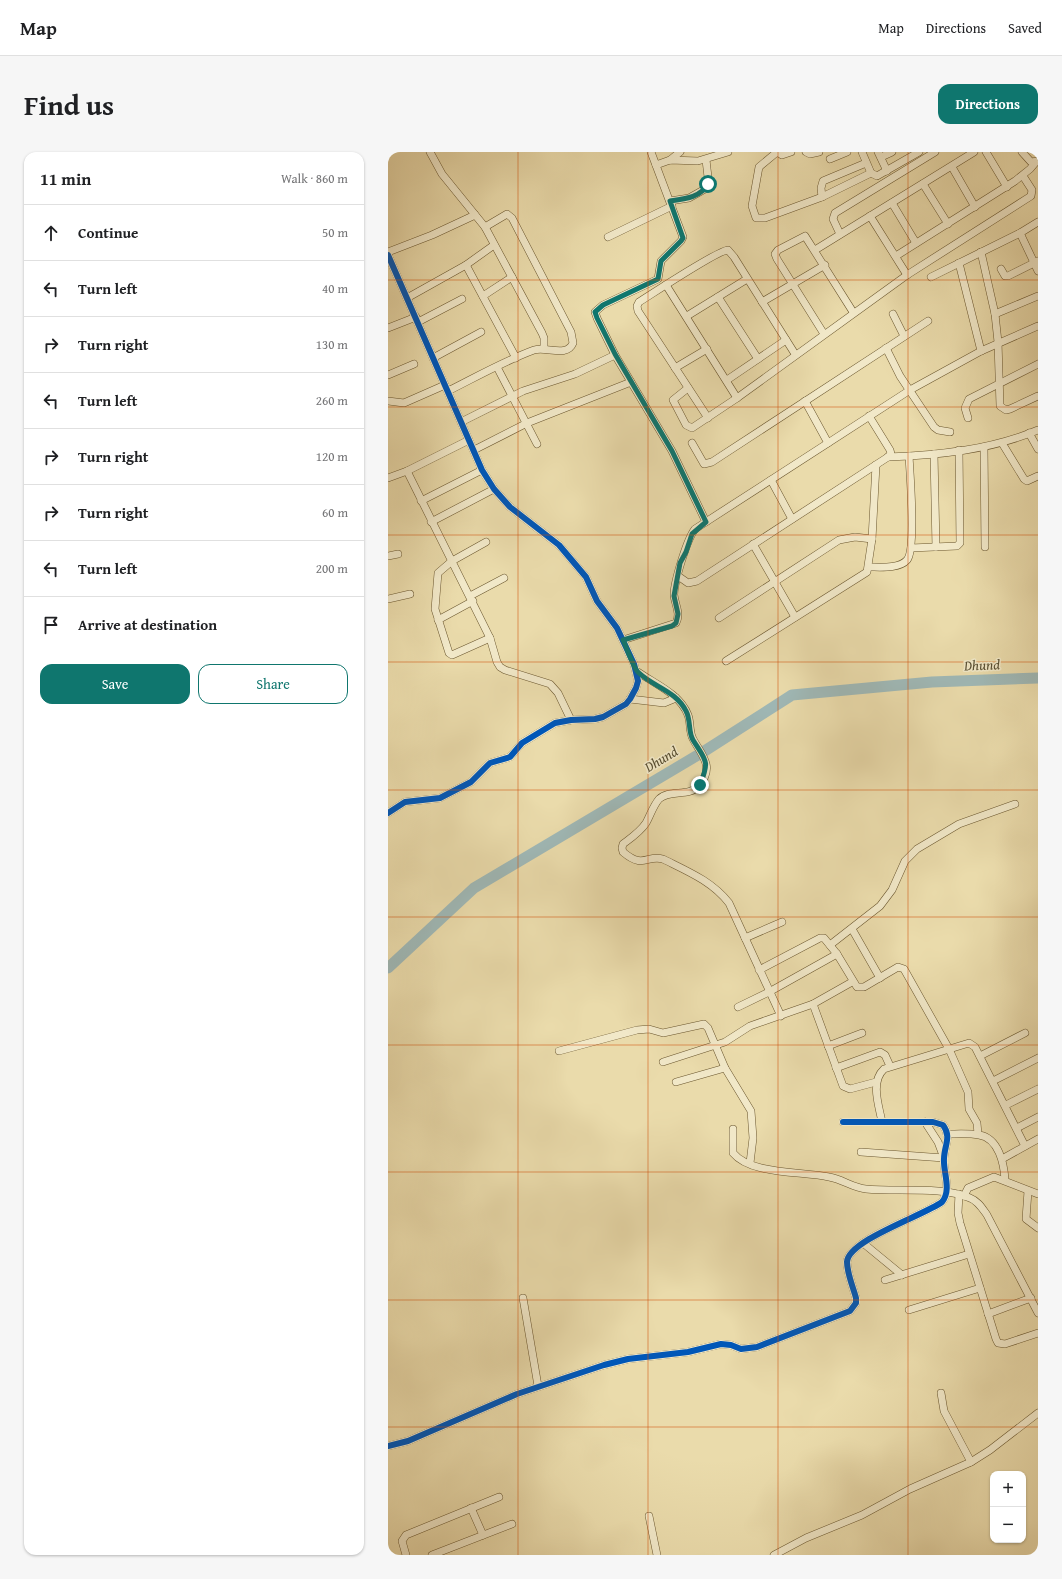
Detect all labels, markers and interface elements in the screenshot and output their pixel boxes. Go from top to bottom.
text: Map [20,14,57,42]
text: Map [878,18,904,38]
text: Directions [926,18,986,38]
text: Saved [1008,18,1042,38]
text: Find us [24,84,114,125]
button: Directions [938,84,1038,124]
text: 11 min [40,166,91,191]
text: Walk · 860 m [281,169,348,188]
route start [699,175,717,193]
icon: ahead [40,222,62,244]
text: Continue [78,222,139,243]
text: 50 m [322,223,348,242]
icon: left [40,278,62,300]
text: Turn left [78,278,137,299]
text: 40 m [322,279,348,298]
icon: right [40,334,62,356]
text: Turn right [78,334,149,355]
text: 130 m [316,335,348,354]
icon: left [40,390,62,412]
text: Turn left [78,390,137,411]
text: 260 m [316,391,348,410]
icon: right [40,446,62,468]
text: Turn right [78,446,149,467]
text: 120 m [316,447,348,466]
icon: right [40,502,62,524]
text: Turn right [78,502,149,523]
text: 60 m [322,503,348,522]
icon: left [40,558,62,580]
text: Turn left [78,558,137,579]
text: 200 m [316,559,348,578]
icon: arrive [40,614,62,636]
text: Arrive at destination [78,614,217,635]
water label: Dhund [963,654,1001,676]
button: Save [40,664,190,704]
button: Share [198,664,348,704]
water label: Dhund [640,741,682,777]
route end [691,776,709,794]
map controls [990,1471,1026,1543]
button: + [990,1471,1026,1507]
button: − [990,1507,1026,1543]

